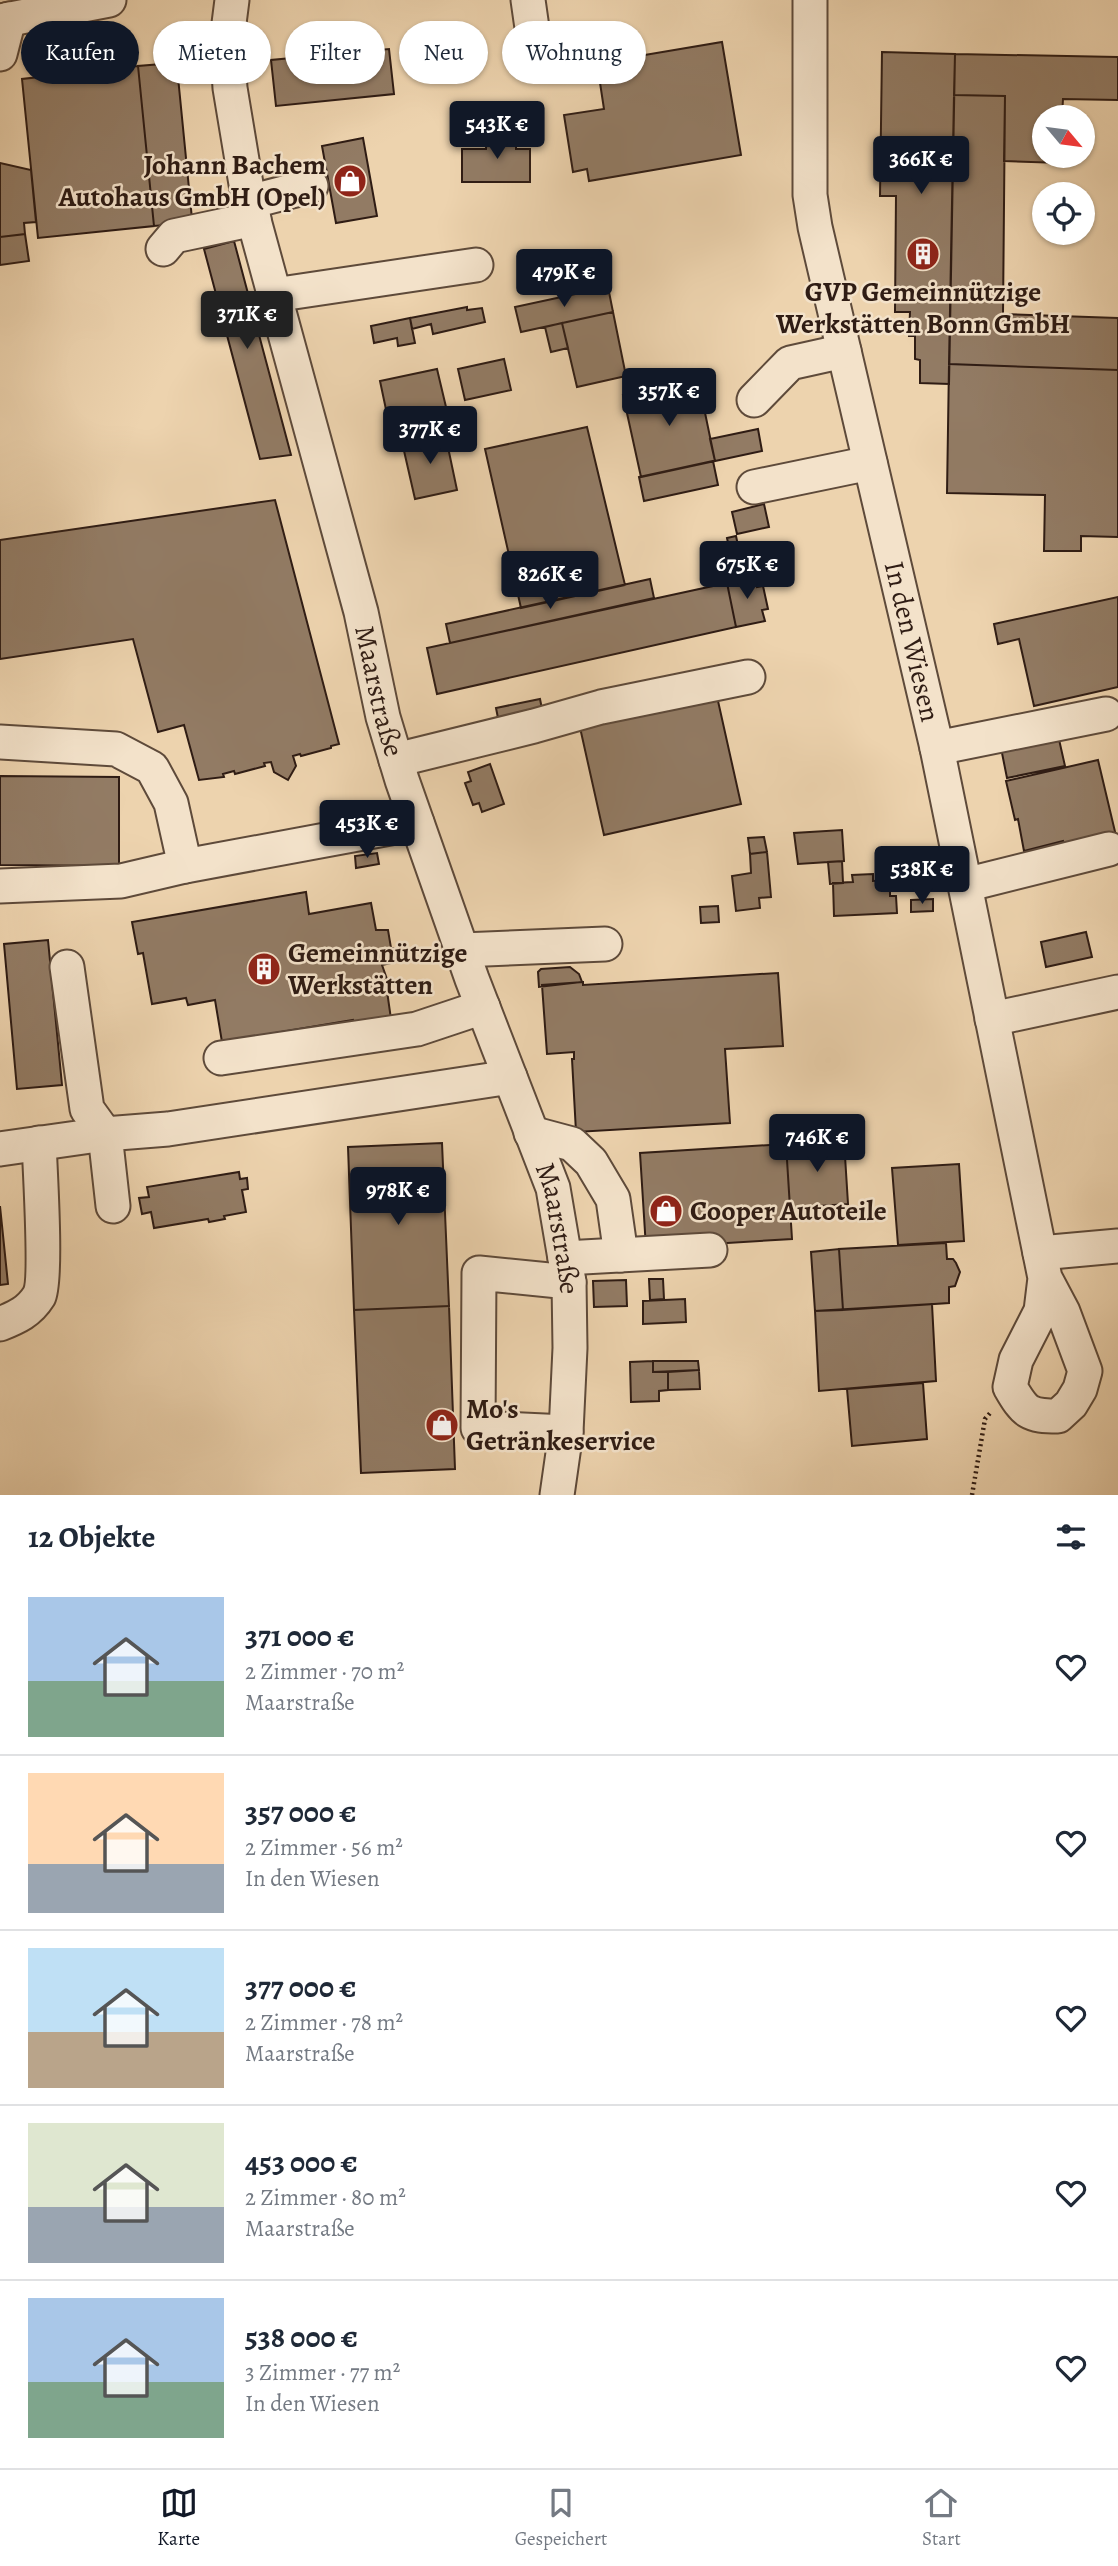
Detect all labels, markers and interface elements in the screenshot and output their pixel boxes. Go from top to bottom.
chip: Kaufen [21,21,139,84]
chip: Mieten [153,21,271,84]
chip: Filter [285,21,385,84]
chip: Neu [399,21,488,84]
chip: Wohnung [502,21,646,84]
pin: 543K € [440,102,554,161]
north arrow [1032,105,1096,168]
map controls [1032,105,1095,245]
text: 543K € [466,108,528,139]
pin: 366K € [864,136,978,196]
text: 366K € [889,143,953,174]
place label: Johann Bachem Autohaus GmbH (Opel) [58,146,326,216]
shop icon: Johann Bachem Autohaus GmbH (Opel) [331,162,369,200]
button: locate [1032,182,1095,245]
building icon: GVP Gemeinnützige Werkstätten Bonn GmbH [904,235,942,273]
pin: 479K € [507,250,621,309]
text: 479K € [532,256,596,287]
place label: GVP Gemeinnützige Werkstätten Bonn GmbH [775,273,1070,343]
pin: 371K € [190,292,304,351]
text: 371K € [217,298,277,329]
pin: 357K € [612,368,726,428]
text: 357K € [638,375,700,406]
pin: 377K € [373,406,487,466]
text: 377K € [399,413,461,444]
pin: 675K € [690,542,804,601]
text: 675K € [716,548,778,579]
pin: 826K € [493,552,607,611]
street label: In den Wiesen [875,557,949,725]
text: 826K € [517,558,583,589]
street label: Maarstraße [345,622,413,761]
pin: 453K € [310,800,424,860]
text: 453K € [336,807,398,838]
pin: 538K € [865,846,979,906]
text: 538K € [890,853,954,884]
place label: Gemeinnützige Werkstätten [287,934,468,1004]
building icon: Gemeinnützige Werkstätten [245,950,283,988]
pin: 746K € [760,1114,874,1174]
text: 746K € [785,1121,849,1152]
street label: Maarstraße [526,1157,588,1294]
pin: 978K € [341,1168,455,1227]
text: 978K € [366,1174,430,1205]
shop icon: Cooper Autoteile [647,1192,685,1230]
place label: Cooper Autoteile [690,1192,887,1230]
place label: Mo's Getränkeservice [466,1390,656,1460]
shop icon: Mo's Getränkeservice [423,1406,461,1444]
text: 12 Objekte [28,1517,155,1557]
icon: filters [1052,1518,1090,1556]
text: 371 000 € [245,1616,354,1656]
icon: home [84,1625,168,1709]
icon: heart [1052,1648,1090,1686]
text: 2 Zimmer · 70 m² [245,1656,404,1687]
text: Maarstraße [245,1687,355,1718]
text: 357 000 € [245,1792,356,1832]
icon: home [84,1801,168,1885]
icon: heart [1052,1824,1090,1862]
text: 2 Zimmer · 56 m² [245,1832,403,1863]
text: In den Wiesen [245,1863,380,1894]
text: 377 000 € [245,1967,356,2007]
icon: home [84,1976,168,2060]
icon: heart [1052,1999,1090,2037]
text: 2 Zimmer · 78 m² [245,2007,403,2038]
text: Maarstraße [245,2038,355,2069]
text: 453 000 € [245,2142,358,2182]
icon: home [84,2151,168,2235]
icon: heart [1052,2174,1090,2212]
text: 2 Zimmer · 80 m² [245,2182,406,2213]
text: Maarstraße [245,2213,355,2244]
text: 538 000 € [245,2317,358,2357]
icon: home [84,2326,168,2410]
icon: heart [1052,2349,1090,2387]
text: 3 Zimmer · 77 m² [245,2357,400,2388]
text: In den Wiesen [245,2388,380,2419]
tab: Karte [157,2484,200,2552]
tab: Gespeichert [515,2484,607,2552]
tab: Start [922,2484,961,2552]

